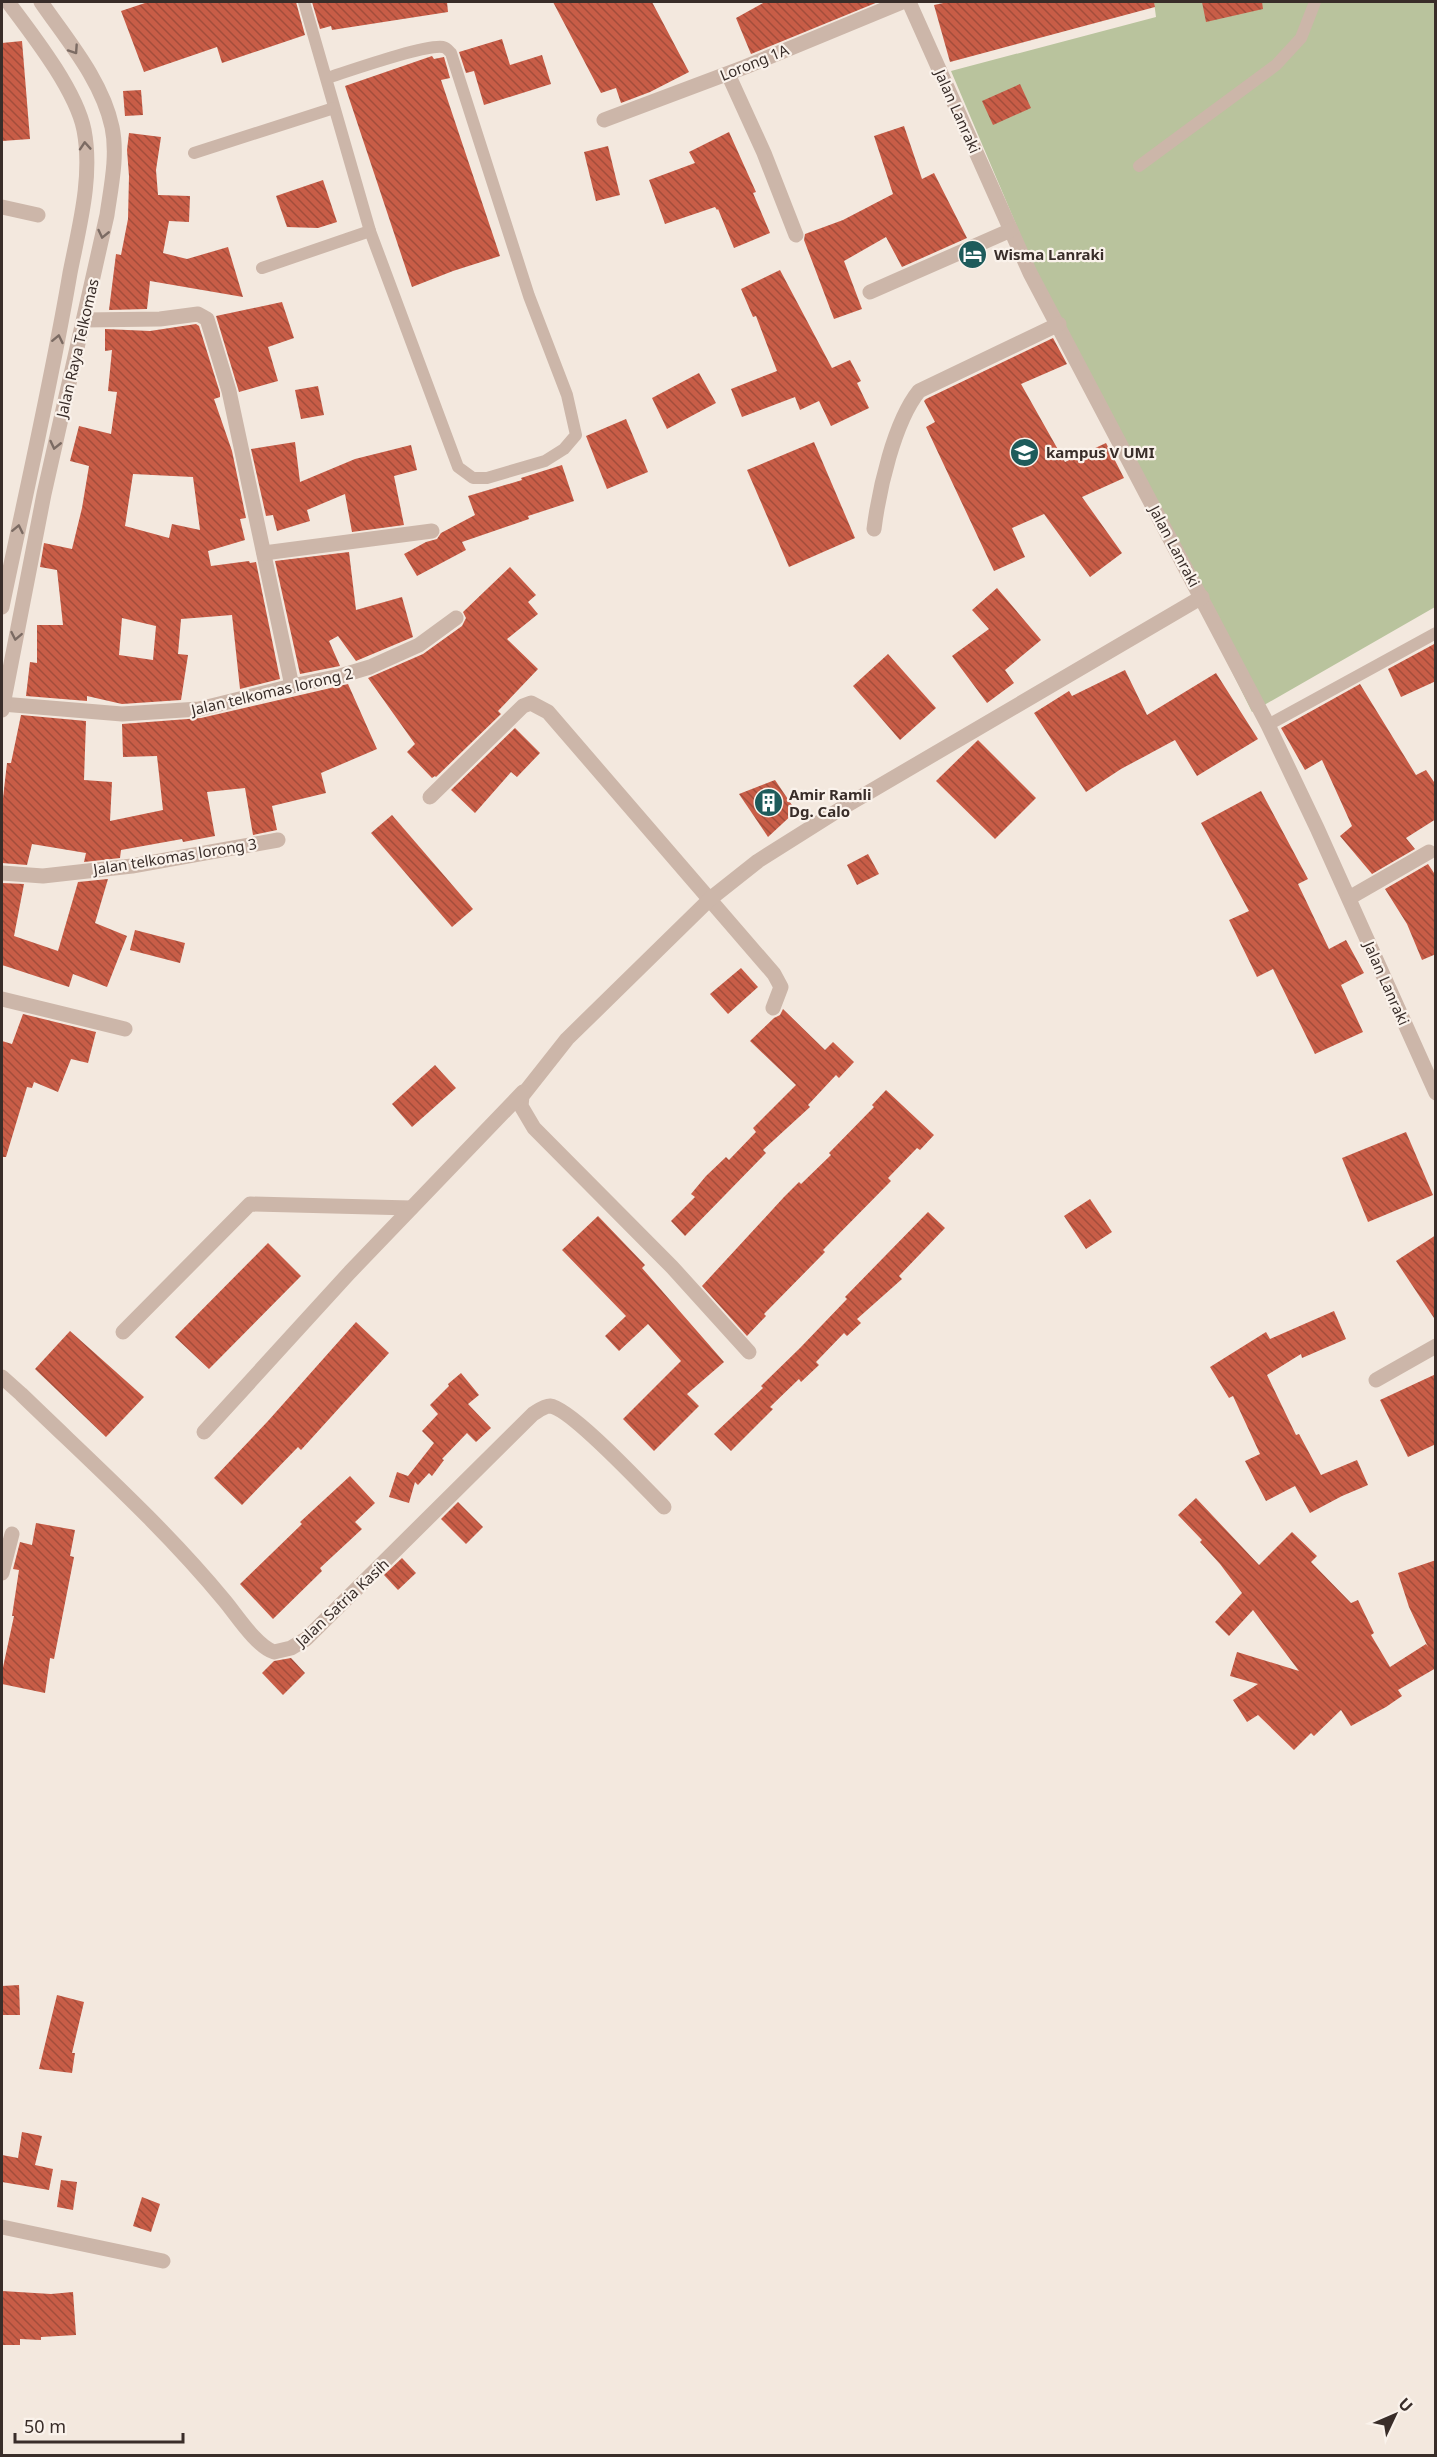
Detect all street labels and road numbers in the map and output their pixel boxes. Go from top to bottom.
street label: Lorong 1A [717,39,792,85]
street label: Jalan Lanraki [930,64,985,156]
street label: Jalan Raya Telkomas [51,277,103,421]
street label: Jalan Lanraki [1144,500,1205,590]
street label: Jalan telkomas lorong 2 [187,663,355,720]
street label: Jalan telkomas lorong 3 [90,833,258,879]
street label: Jalan Lanraki [1359,936,1414,1028]
street label: Jalan Satria Kasih [290,1554,393,1652]

